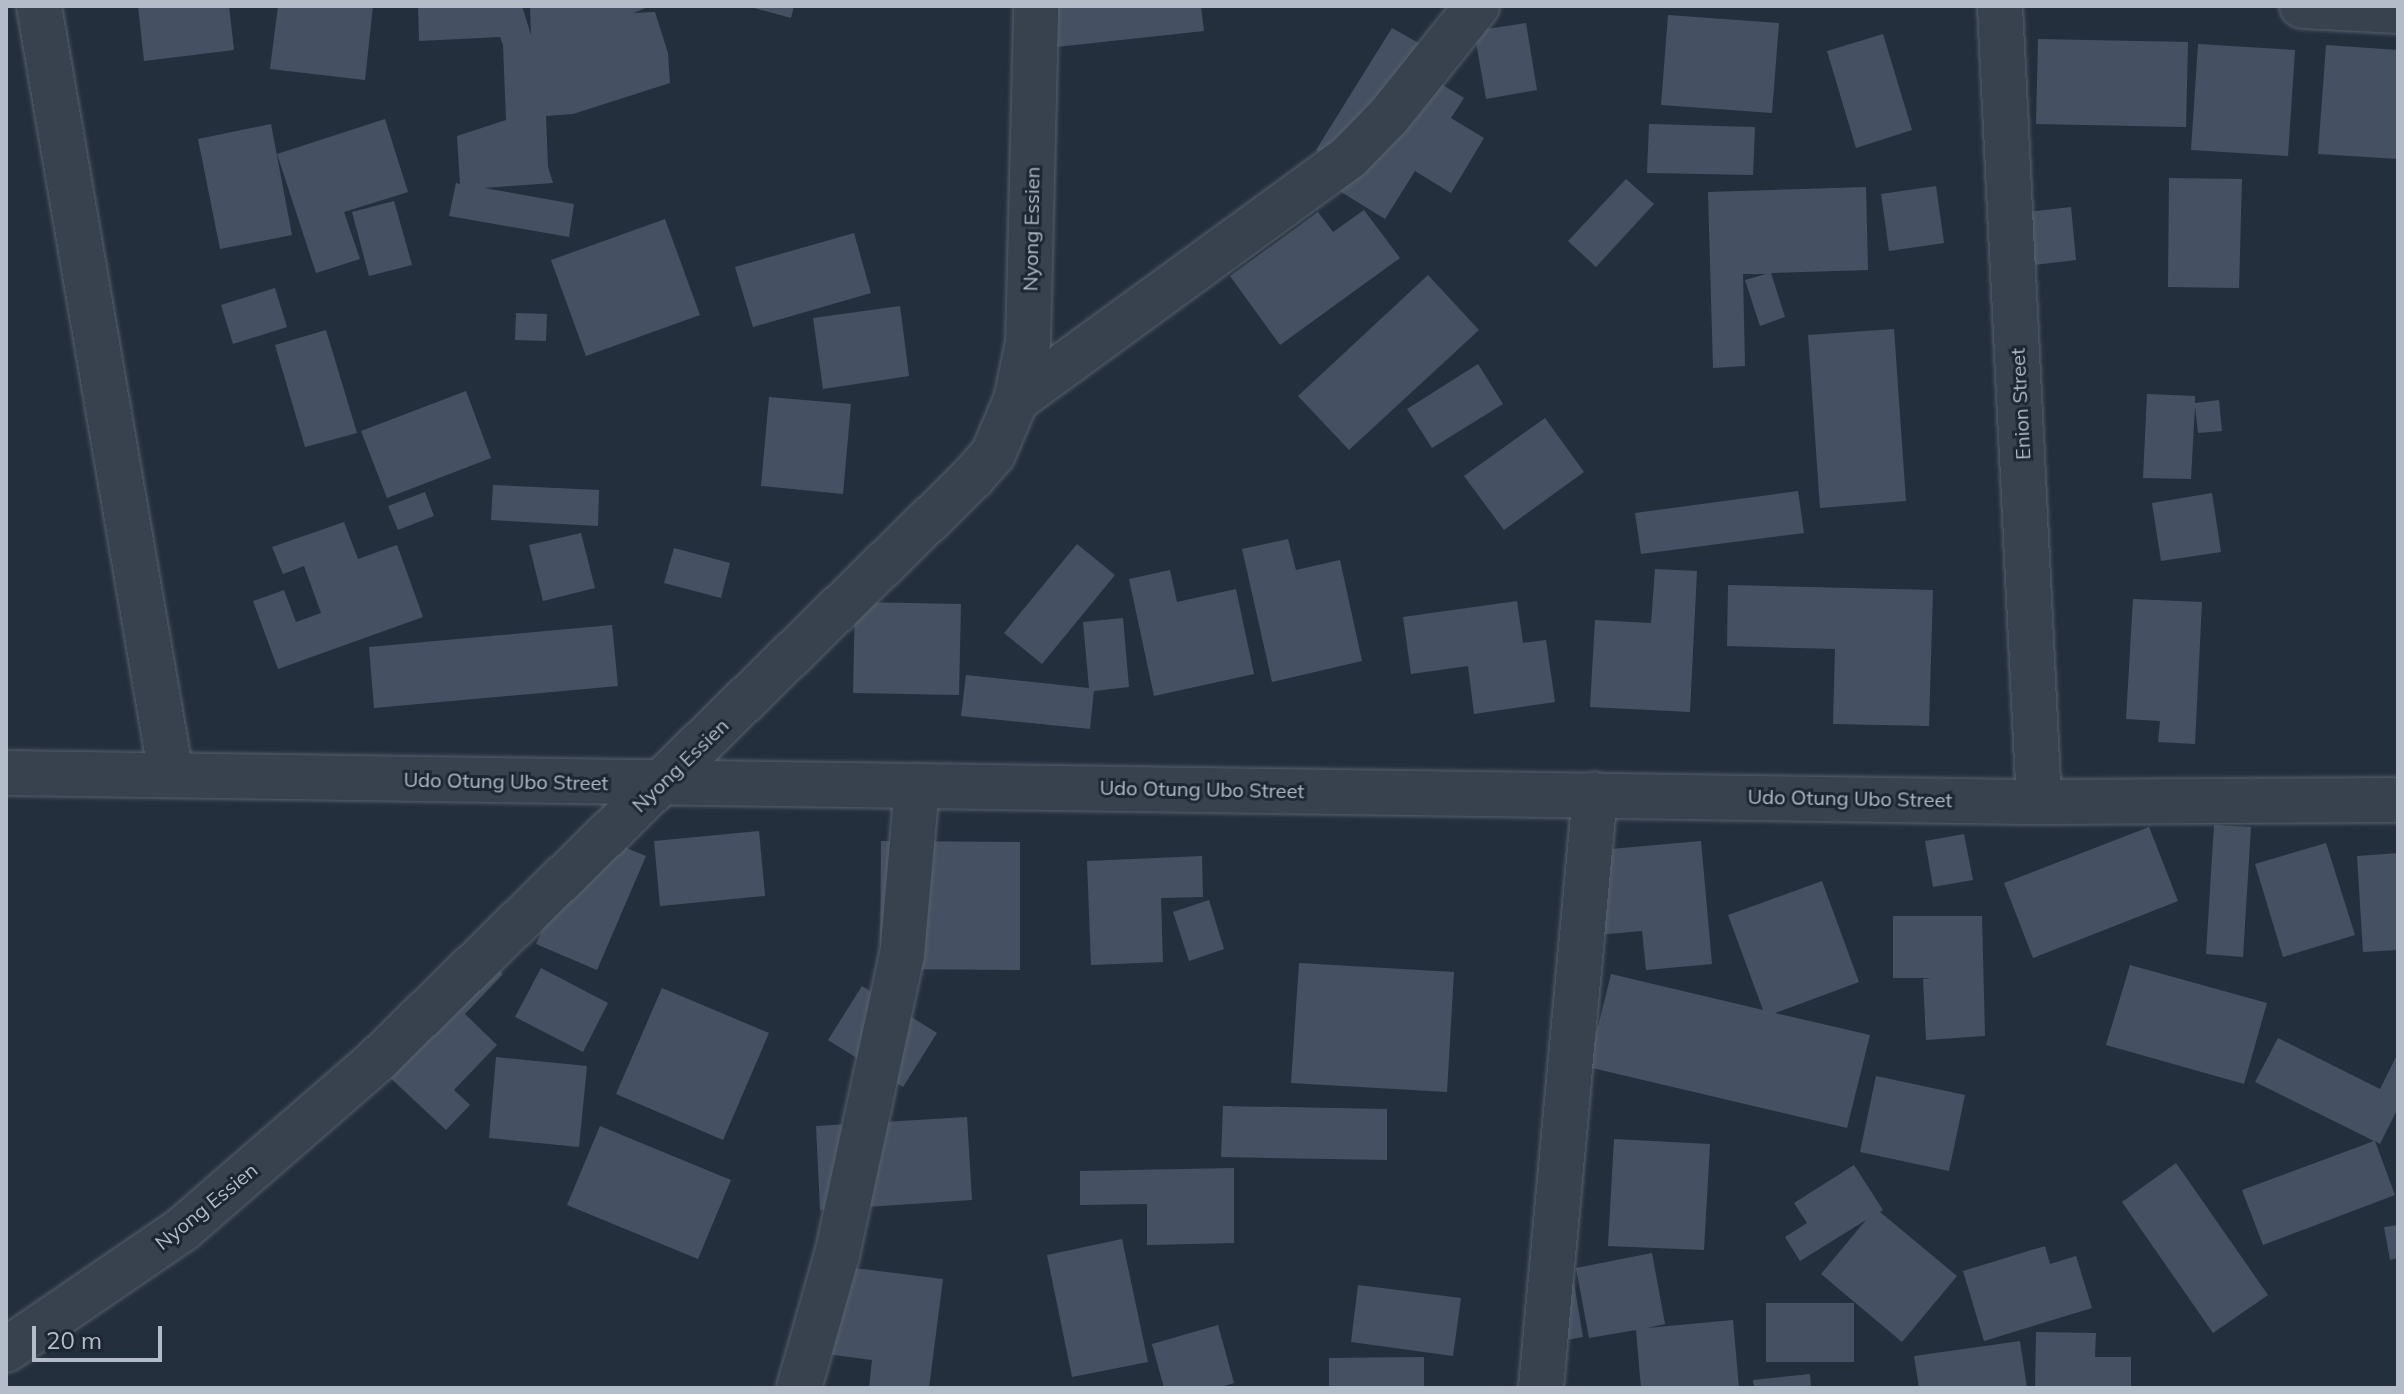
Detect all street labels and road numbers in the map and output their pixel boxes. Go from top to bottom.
street label: Nyong Essien [1018,166,1044,292]
street label: Enion Street [2005,347,2035,461]
street label: Nyong Essien [627,713,733,817]
street label: Udo Otung Ubo Street [403,767,609,795]
street label: Udo Otung Ubo Street [1099,775,1305,803]
street label: Udo Otung Ubo Street [1747,784,1953,812]
street label: Nyong Essien [150,1157,262,1255]

